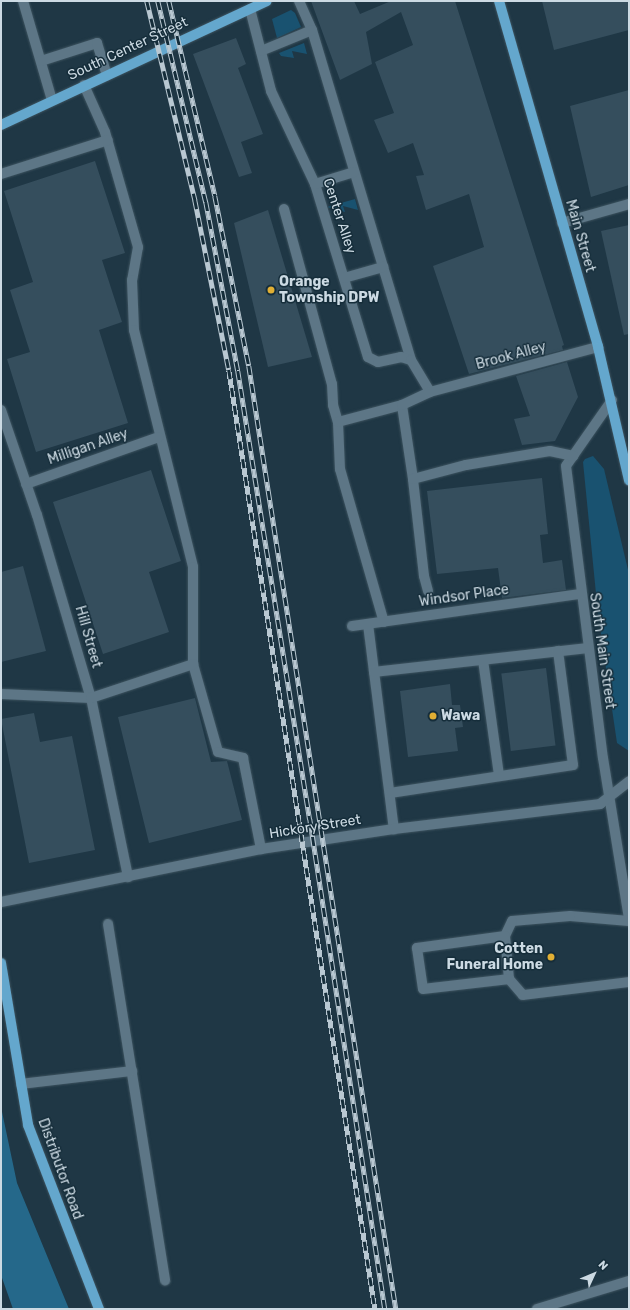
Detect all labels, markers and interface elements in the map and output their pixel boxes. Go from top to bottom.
street label: South Center Street [65,14,191,84]
street label: Center Alley [319,176,359,256]
street label: Main Street [562,198,598,274]
place label: Orange Township DPW [279,274,379,306]
marker: Orange Township DPW [266,285,276,295]
street label: Brook Alley [474,338,548,374]
street label: Milligan Alley [45,425,131,469]
street label: Windsor Place [418,581,510,611]
street label: South Main Street [586,592,618,710]
street label: Hill Street [71,604,105,670]
place label: Wawa [441,708,480,724]
marker: Wawa [428,711,438,721]
street label: Hickory Street [268,811,362,843]
place label: Cotten Funeral Home [447,941,543,974]
marker: Cotten Funeral Home [546,952,556,962]
street label: Distributor Road [34,1116,86,1222]
north arrow [574,1254,614,1294]
text: N [596,1258,610,1273]

